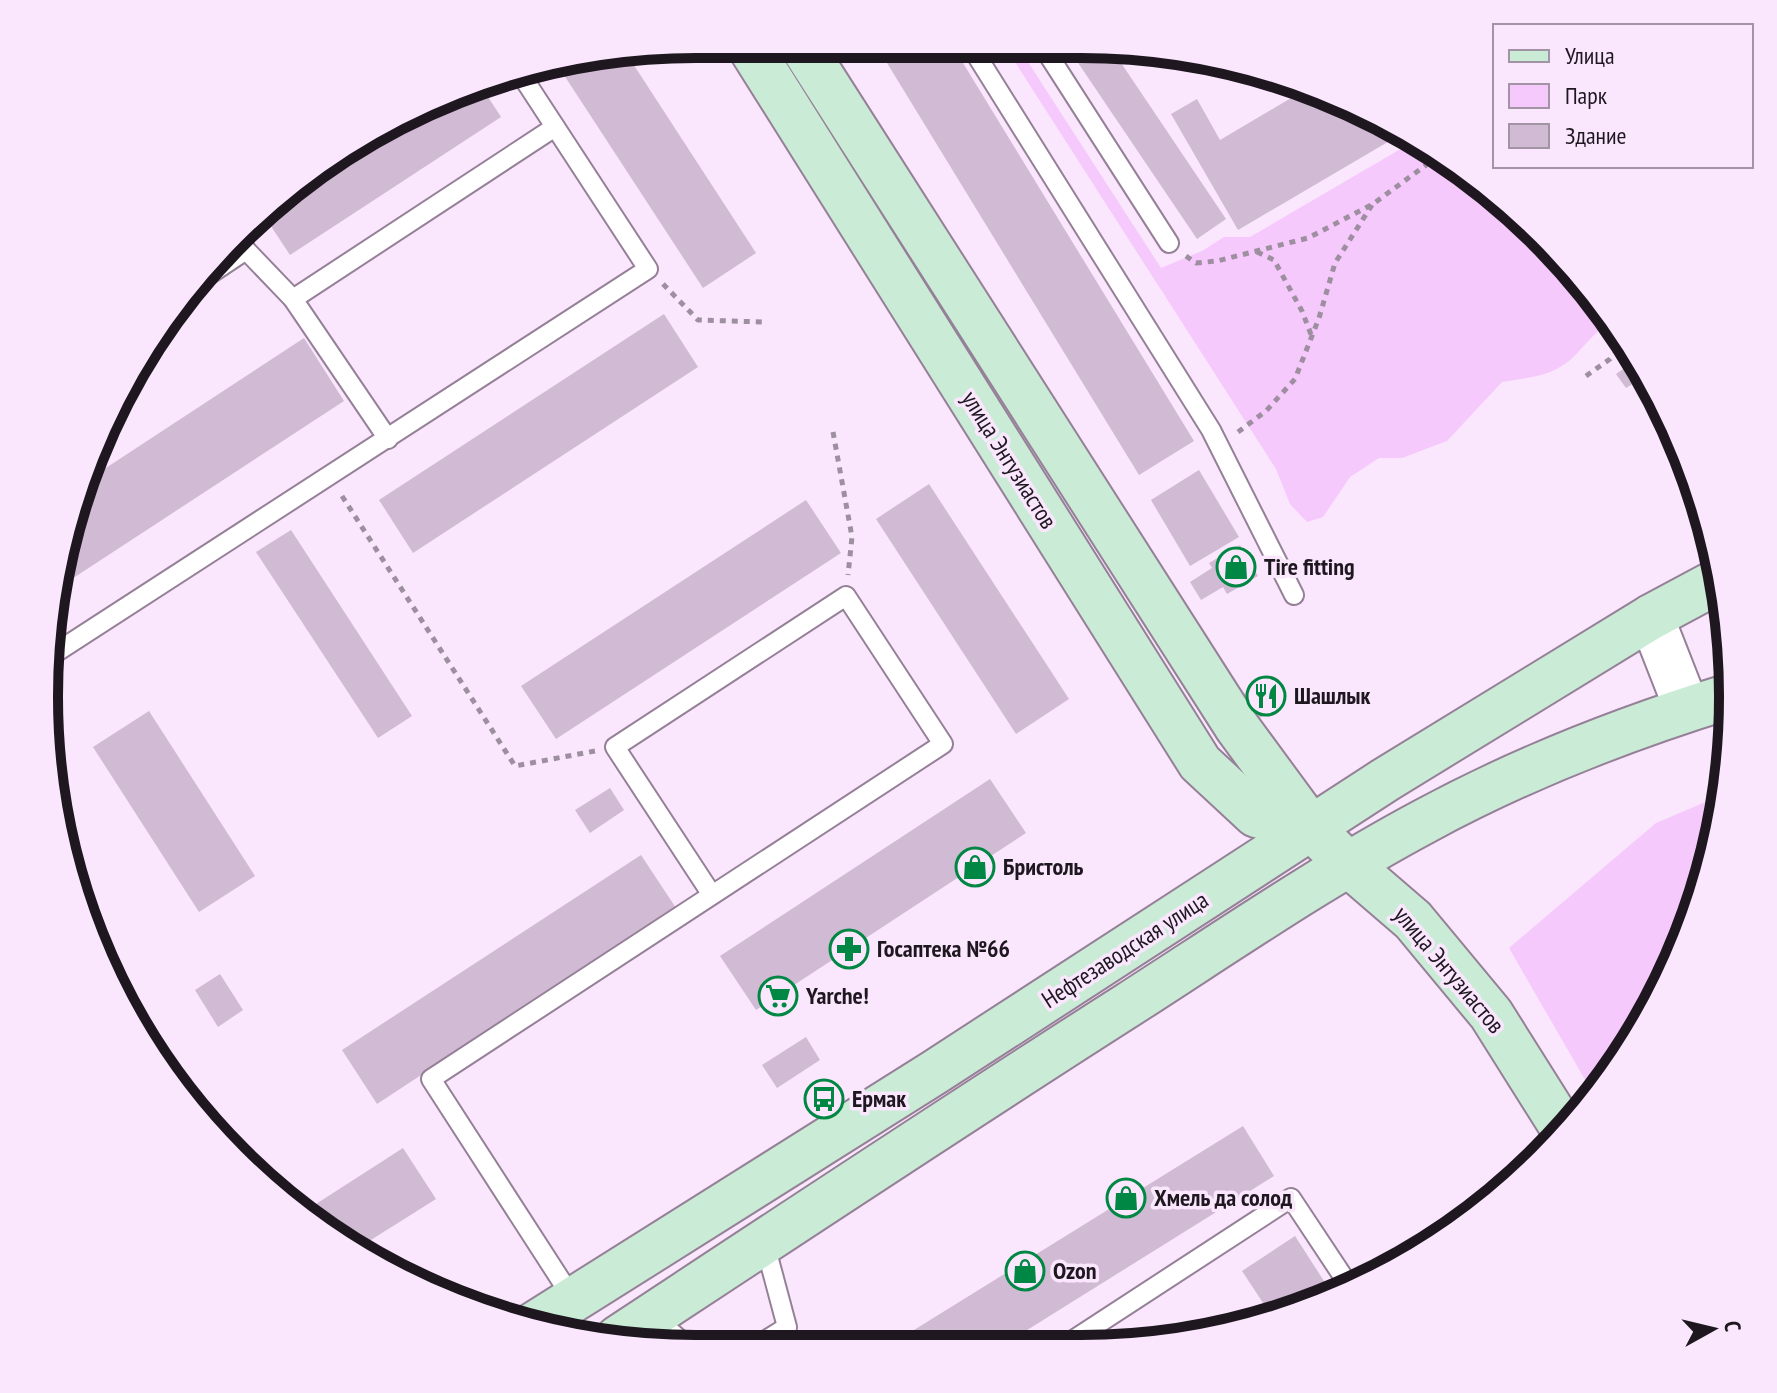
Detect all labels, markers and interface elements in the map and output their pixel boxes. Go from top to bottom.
legend [1493,24,1753,168]
text: Улица [1565,40,1615,71]
text: Парк [1565,80,1608,111]
text: Здание [1565,120,1626,151]
street label: улица Энтузиастов [955,385,1064,534]
shop icon: Tire fitting [1215,546,1257,588]
place label: Tire fitting [1264,551,1355,582]
restaurant icon: Шашлык [1245,675,1287,717]
place label: Шашлык [1294,680,1370,711]
shop icon: Бристоль [954,846,996,888]
place label: Бристоль [1003,851,1084,882]
street label: Нефтезаводская улица [1036,884,1214,1015]
street label: улица Энтузиастов [1387,900,1512,1040]
pharmacy icon: Госаптека №66 [828,928,870,970]
place label: Госаптека №66 [877,933,1010,964]
supermarket icon: Yarche! [757,975,799,1017]
place label: Yarche! [805,980,869,1011]
bus stop icon: Ермак [803,1078,845,1120]
place label: Ермак [852,1083,906,1114]
shop icon: Хмель да солод [1105,1177,1147,1219]
place label: Хмель да солод [1154,1182,1293,1213]
shop icon: Ozon [1004,1250,1046,1292]
place label: Ozon [1053,1255,1096,1286]
north arrow [1673,1289,1753,1369]
text: С [1718,1319,1747,1333]

